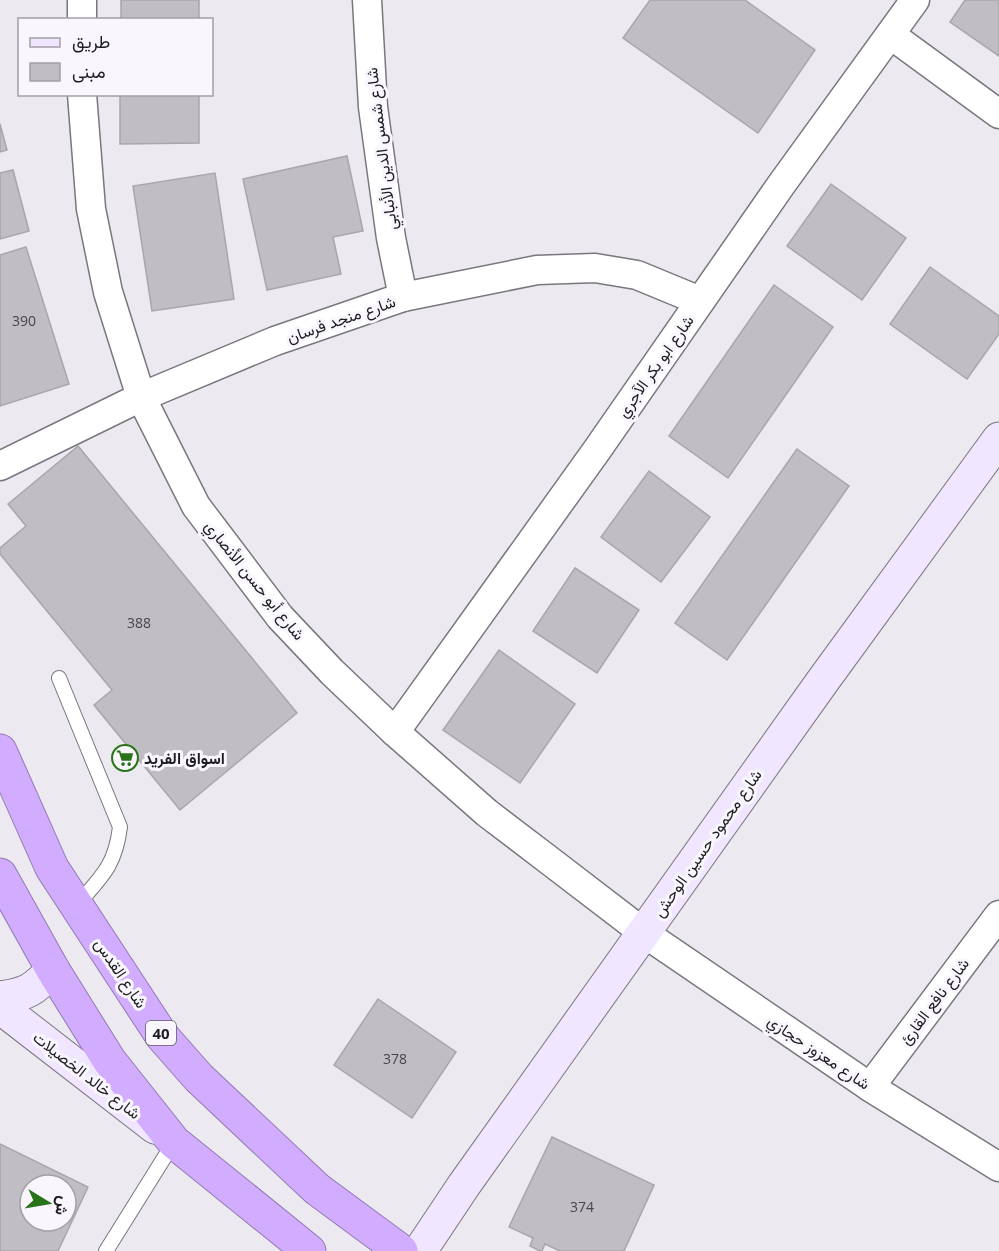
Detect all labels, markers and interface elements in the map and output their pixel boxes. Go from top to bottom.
legend [18,18,213,96]
text: طريق [72,29,110,53]
text: مبنى [72,59,106,83]
street label: شارع شمس الدين الأنبابي [360,66,405,232]
street label: شارع منجد فرسان [284,290,399,349]
street label: شارع ابو بكر الآجري [611,310,701,423]
house number: 390 [12,311,36,330]
street label: شارع أبو حسن الأنصاري [198,516,310,646]
house number: 388 [127,613,151,632]
supermarket icon: اسواق الفريد [110,743,140,773]
place label: اسواق الفريد [144,747,225,769]
street label: شارع محمود حسين الوحش [647,765,767,922]
street label: شارع القدس [89,934,152,1013]
street label: شارع نافع القارئ [894,953,975,1050]
street label: شارع معزوز حجازي [762,1010,875,1097]
road number: 40 [146,1021,176,1045]
street label: شارع خالد الخصيلات [28,1026,145,1125]
house number: 378 [383,1049,407,1068]
north arrow [18,1173,78,1233]
text: ش [50,1194,75,1217]
house number: 374 [570,1197,594,1216]

